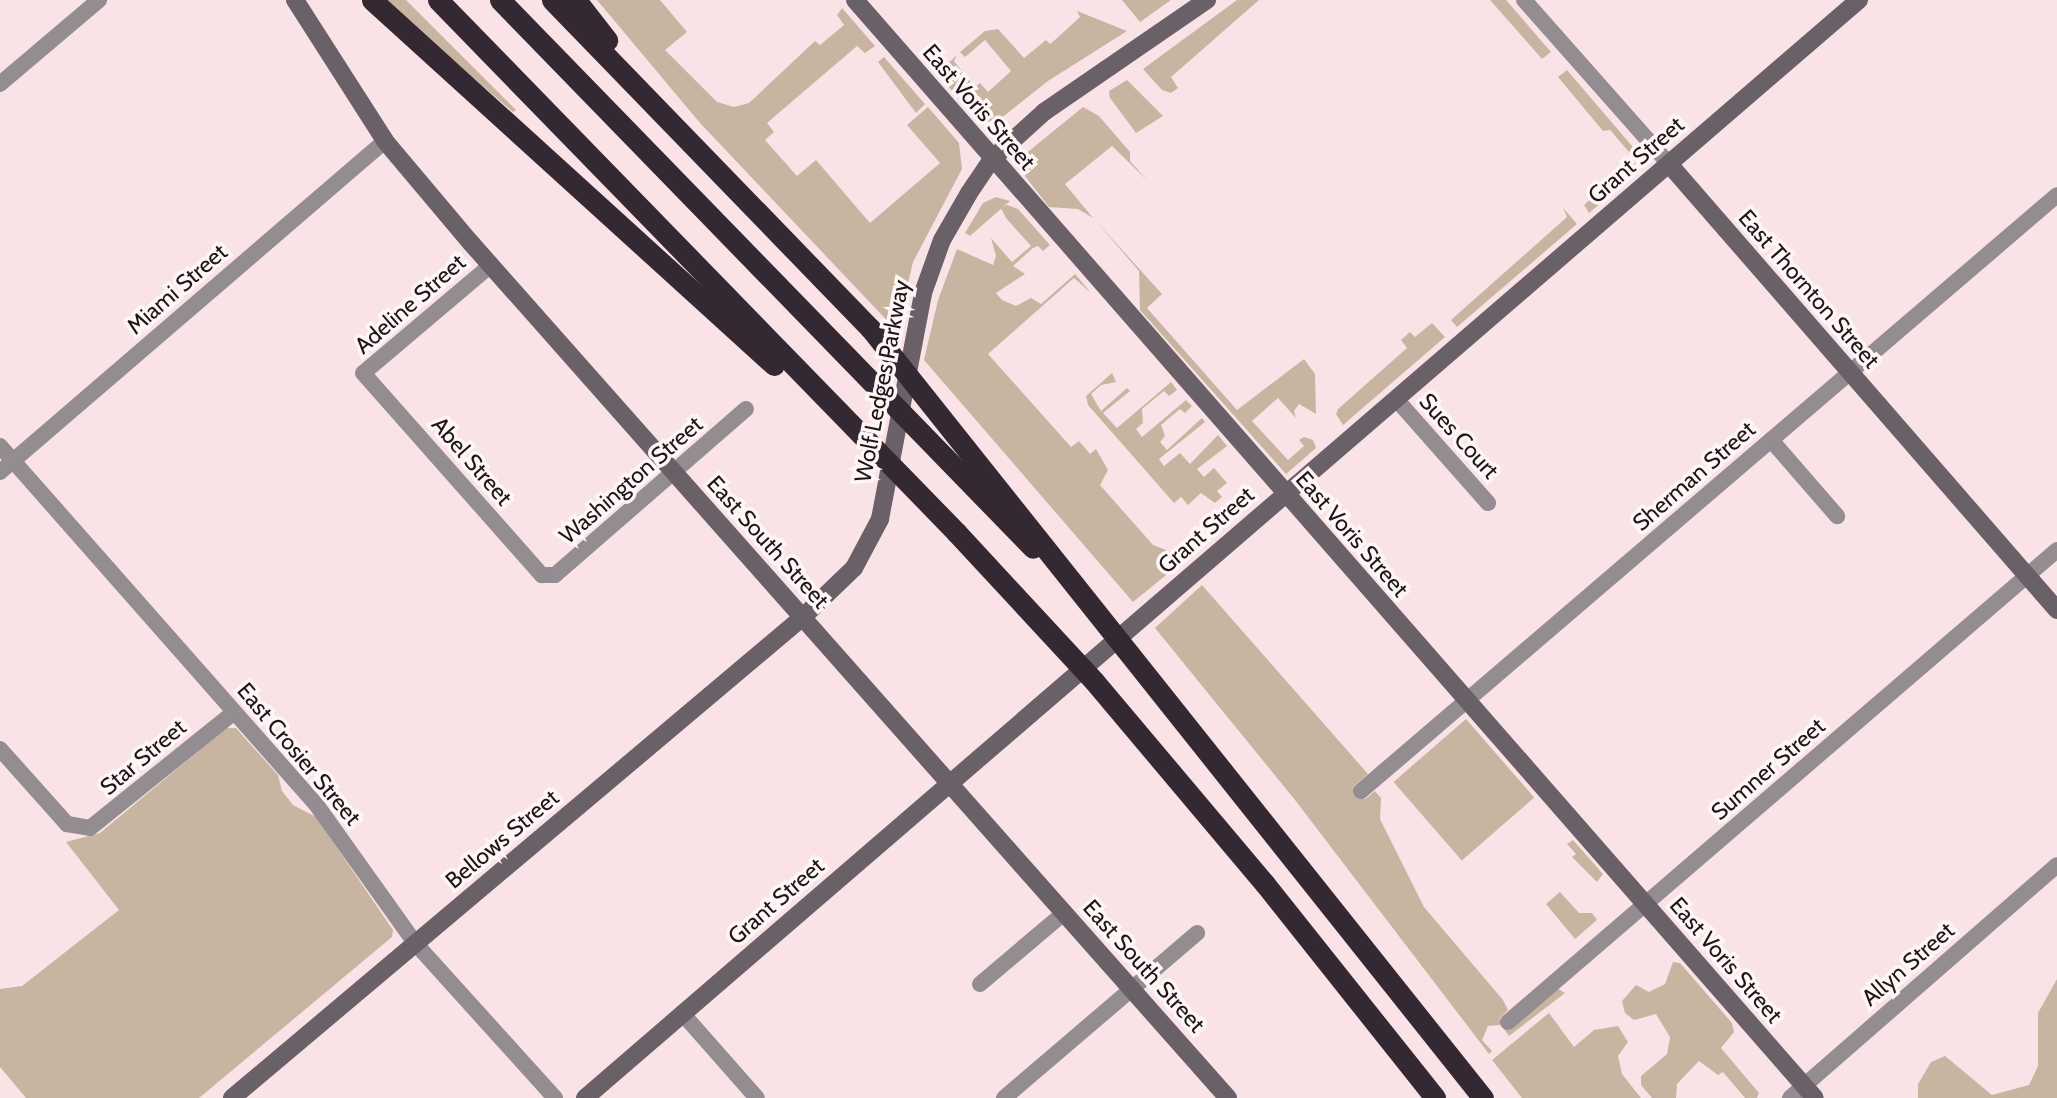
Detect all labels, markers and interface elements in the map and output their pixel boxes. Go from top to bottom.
street label: East Voris Street [917,39,1041,175]
street label: Grant Street [1582,111,1690,209]
street label: East Thornton Street [1733,204,1885,374]
street label: Miami Street [121,238,233,340]
street label: Adeline Street [349,248,471,360]
street label: Wolf Ledges Parkway [849,277,915,485]
street label: Sues Court [1413,388,1505,484]
street label: Washington Street [554,410,708,550]
street label: Abel Street [426,411,518,511]
street label: Sherman Street [1627,415,1761,537]
street label: East Voris Street [1290,466,1414,602]
street label: East South Street [701,470,835,614]
street label: Grant Street [1152,481,1260,579]
street label: East Crosier Street [231,677,367,831]
street label: Sumner Street [1705,712,1831,826]
street label: Star Street [95,713,191,801]
street label: Bellows Street [440,784,564,894]
street label: Grant Street [722,852,830,950]
street label: East Voris Street [1664,892,1788,1028]
street label: East South Street [1077,894,1211,1038]
street label: Allyn Street [1856,916,1960,1012]

